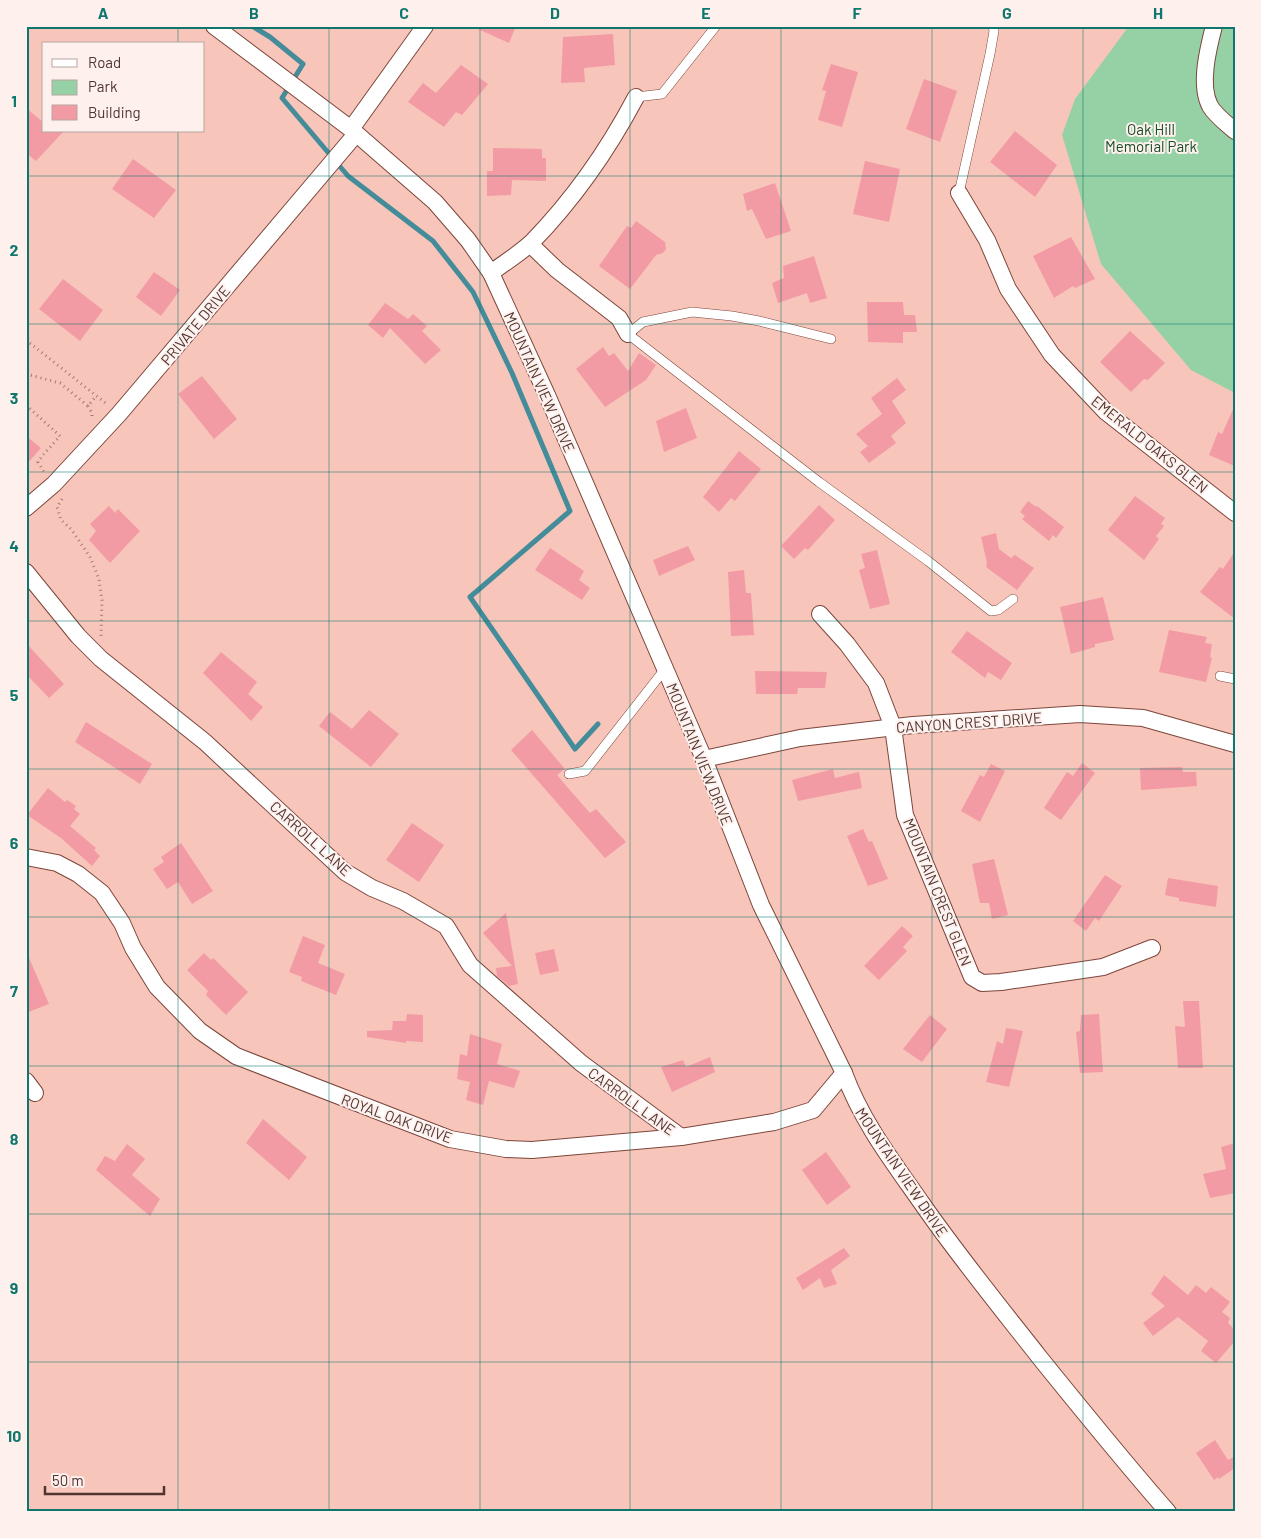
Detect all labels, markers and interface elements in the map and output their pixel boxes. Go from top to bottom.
text: A [98,3,109,22]
text: B [249,3,259,22]
text: C [399,3,409,22]
text: D [550,3,560,22]
text: E [701,3,711,22]
text: F [853,3,862,22]
text: G [1002,3,1012,22]
text: H [1153,3,1163,22]
legend [42,42,205,132]
text: Road [88,53,121,71]
text: Park [88,77,118,95]
text: 1 [11,91,17,110]
text: Building [88,103,141,121]
park label: Oak Hill Memorial Park [1105,120,1198,155]
text: 2 [10,240,19,259]
street label: PRIVATE DRIVE [157,282,233,368]
street label: MOUNTAIN VIEW DRIVE [501,309,579,455]
text: 3 [10,388,18,407]
street label: EMERALD OAKS GLEN [1088,391,1212,497]
text: 4 [9,536,19,555]
street label: MOUNTAIN VIEW DRIVE [663,680,737,828]
text: 5 [10,685,19,704]
street label: CANYON CREST DRIVE [895,708,1043,736]
street label: CARROLL LANE [267,797,355,879]
street label: MOUNTAIN CREST GLEN [900,815,976,969]
text: 6 [10,833,19,852]
text: 7 [10,981,18,1000]
street label: CARROLL LANE [585,1063,679,1139]
street label: ROYAL OAK DRIVE [339,1090,455,1146]
street label: MOUNTAIN VIEW DRIVE [852,1104,952,1240]
text: 8 [10,1129,19,1148]
text: 9 [10,1278,18,1297]
text: 10 [7,1426,21,1445]
scale bar [45,1463,164,1495]
text: 50 m [52,1471,84,1489]

